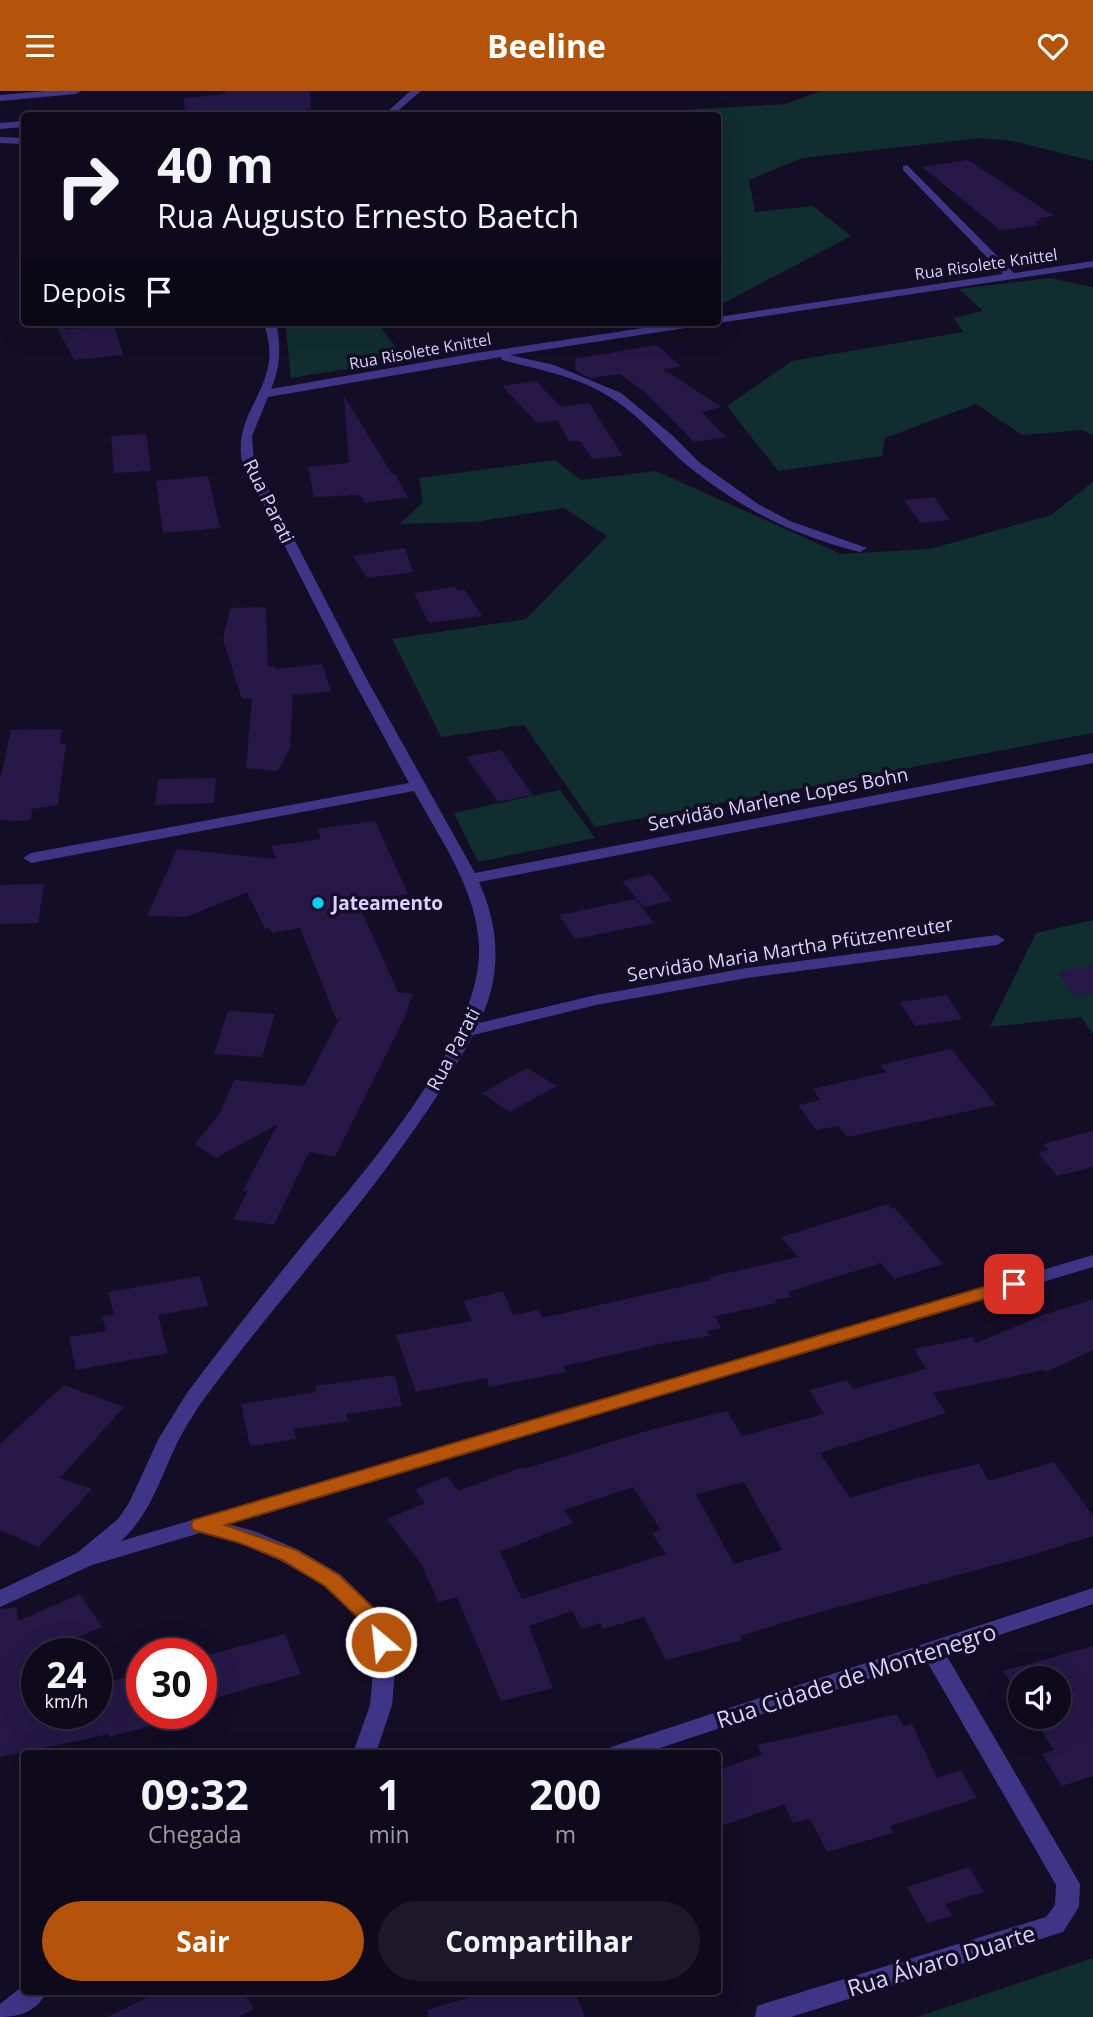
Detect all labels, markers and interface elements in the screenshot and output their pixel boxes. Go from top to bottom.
text: Beeline [487,24,606,67]
icon: menu [21,27,59,65]
icon: heart [1034,27,1072,65]
text: 40 m [157,131,274,197]
icon: right [42,140,133,231]
text: Rua Augusto Ernesto Baetch [157,194,579,237]
street label: Rua Risolete Knittel [913,243,1059,285]
icon: arrive [140,273,178,311]
text: Depois [42,274,126,310]
street label: Rua Risolete Knittel [347,328,493,374]
street label: Rua Parati [237,455,301,547]
street label: Servidão Marlene Lopes Bohn [646,761,910,837]
place label: Jateamento [330,890,443,916]
marker: Jateamento [310,895,326,911]
street label: Servidão Maria Martha Pfützenreuter [625,910,955,988]
street label: Rua Parati [420,1003,486,1095]
pin [984,1254,1044,1314]
icon: arrive [995,1265,1033,1303]
position arrow [344,1605,418,1679]
street label: Rua Cidade de Montenegro [712,1615,1000,1735]
speed limit sign: 30 [126,1638,217,1729]
text: 24 [46,1651,87,1698]
map controls [1008,1666,1071,1729]
button: sound [1008,1666,1071,1729]
text: km/h [45,1689,88,1713]
text: 09:32 [141,1765,249,1822]
text: 1 [377,1765,401,1822]
text: 200 [529,1765,601,1822]
text: Chegada [148,1818,242,1850]
text: min [368,1818,410,1850]
text: m [555,1818,576,1850]
button: Sair [42,1901,364,1981]
button: Compartilhar [378,1901,700,1981]
street label: Rua Álvaro Duarte [843,1916,1039,2004]

